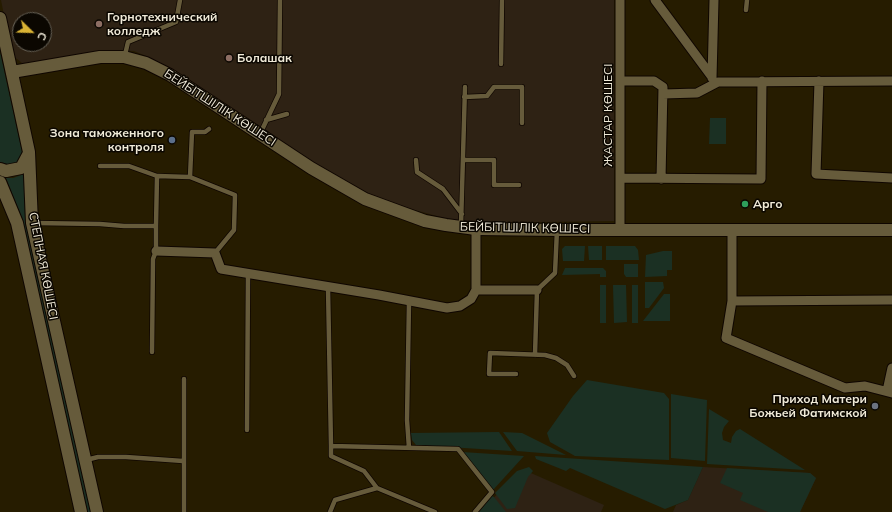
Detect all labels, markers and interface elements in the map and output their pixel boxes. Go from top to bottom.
place label: Горнотехнический колледж [107,10,217,38]
north arrow [12,12,52,52]
marker: Горнотехнический колледж [94,19,104,29]
text: С [34,30,50,42]
place label: Болашак [237,51,292,65]
marker: Болашак [224,53,234,63]
street label: ЖАСТАР КӨШЕСІ [601,64,615,166]
street label: БЕЙБІТШІЛІК КӨШЕСІ [161,66,279,150]
place label: Зона таможенного контроля [50,126,164,154]
marker: Зона таможенного контроля [167,135,177,145]
place label: Арго [753,197,782,211]
marker: Арго [740,199,750,209]
street label: СТЕПНАЯ КӨШЕСІ [25,211,61,321]
street label: БЕЙБІТШІЛІК КӨШЕСІ [460,220,590,236]
place label: Приход Матери Божьей Фатимской [749,392,867,420]
marker: Приход Матери Божьей Фатимской [870,401,880,411]

